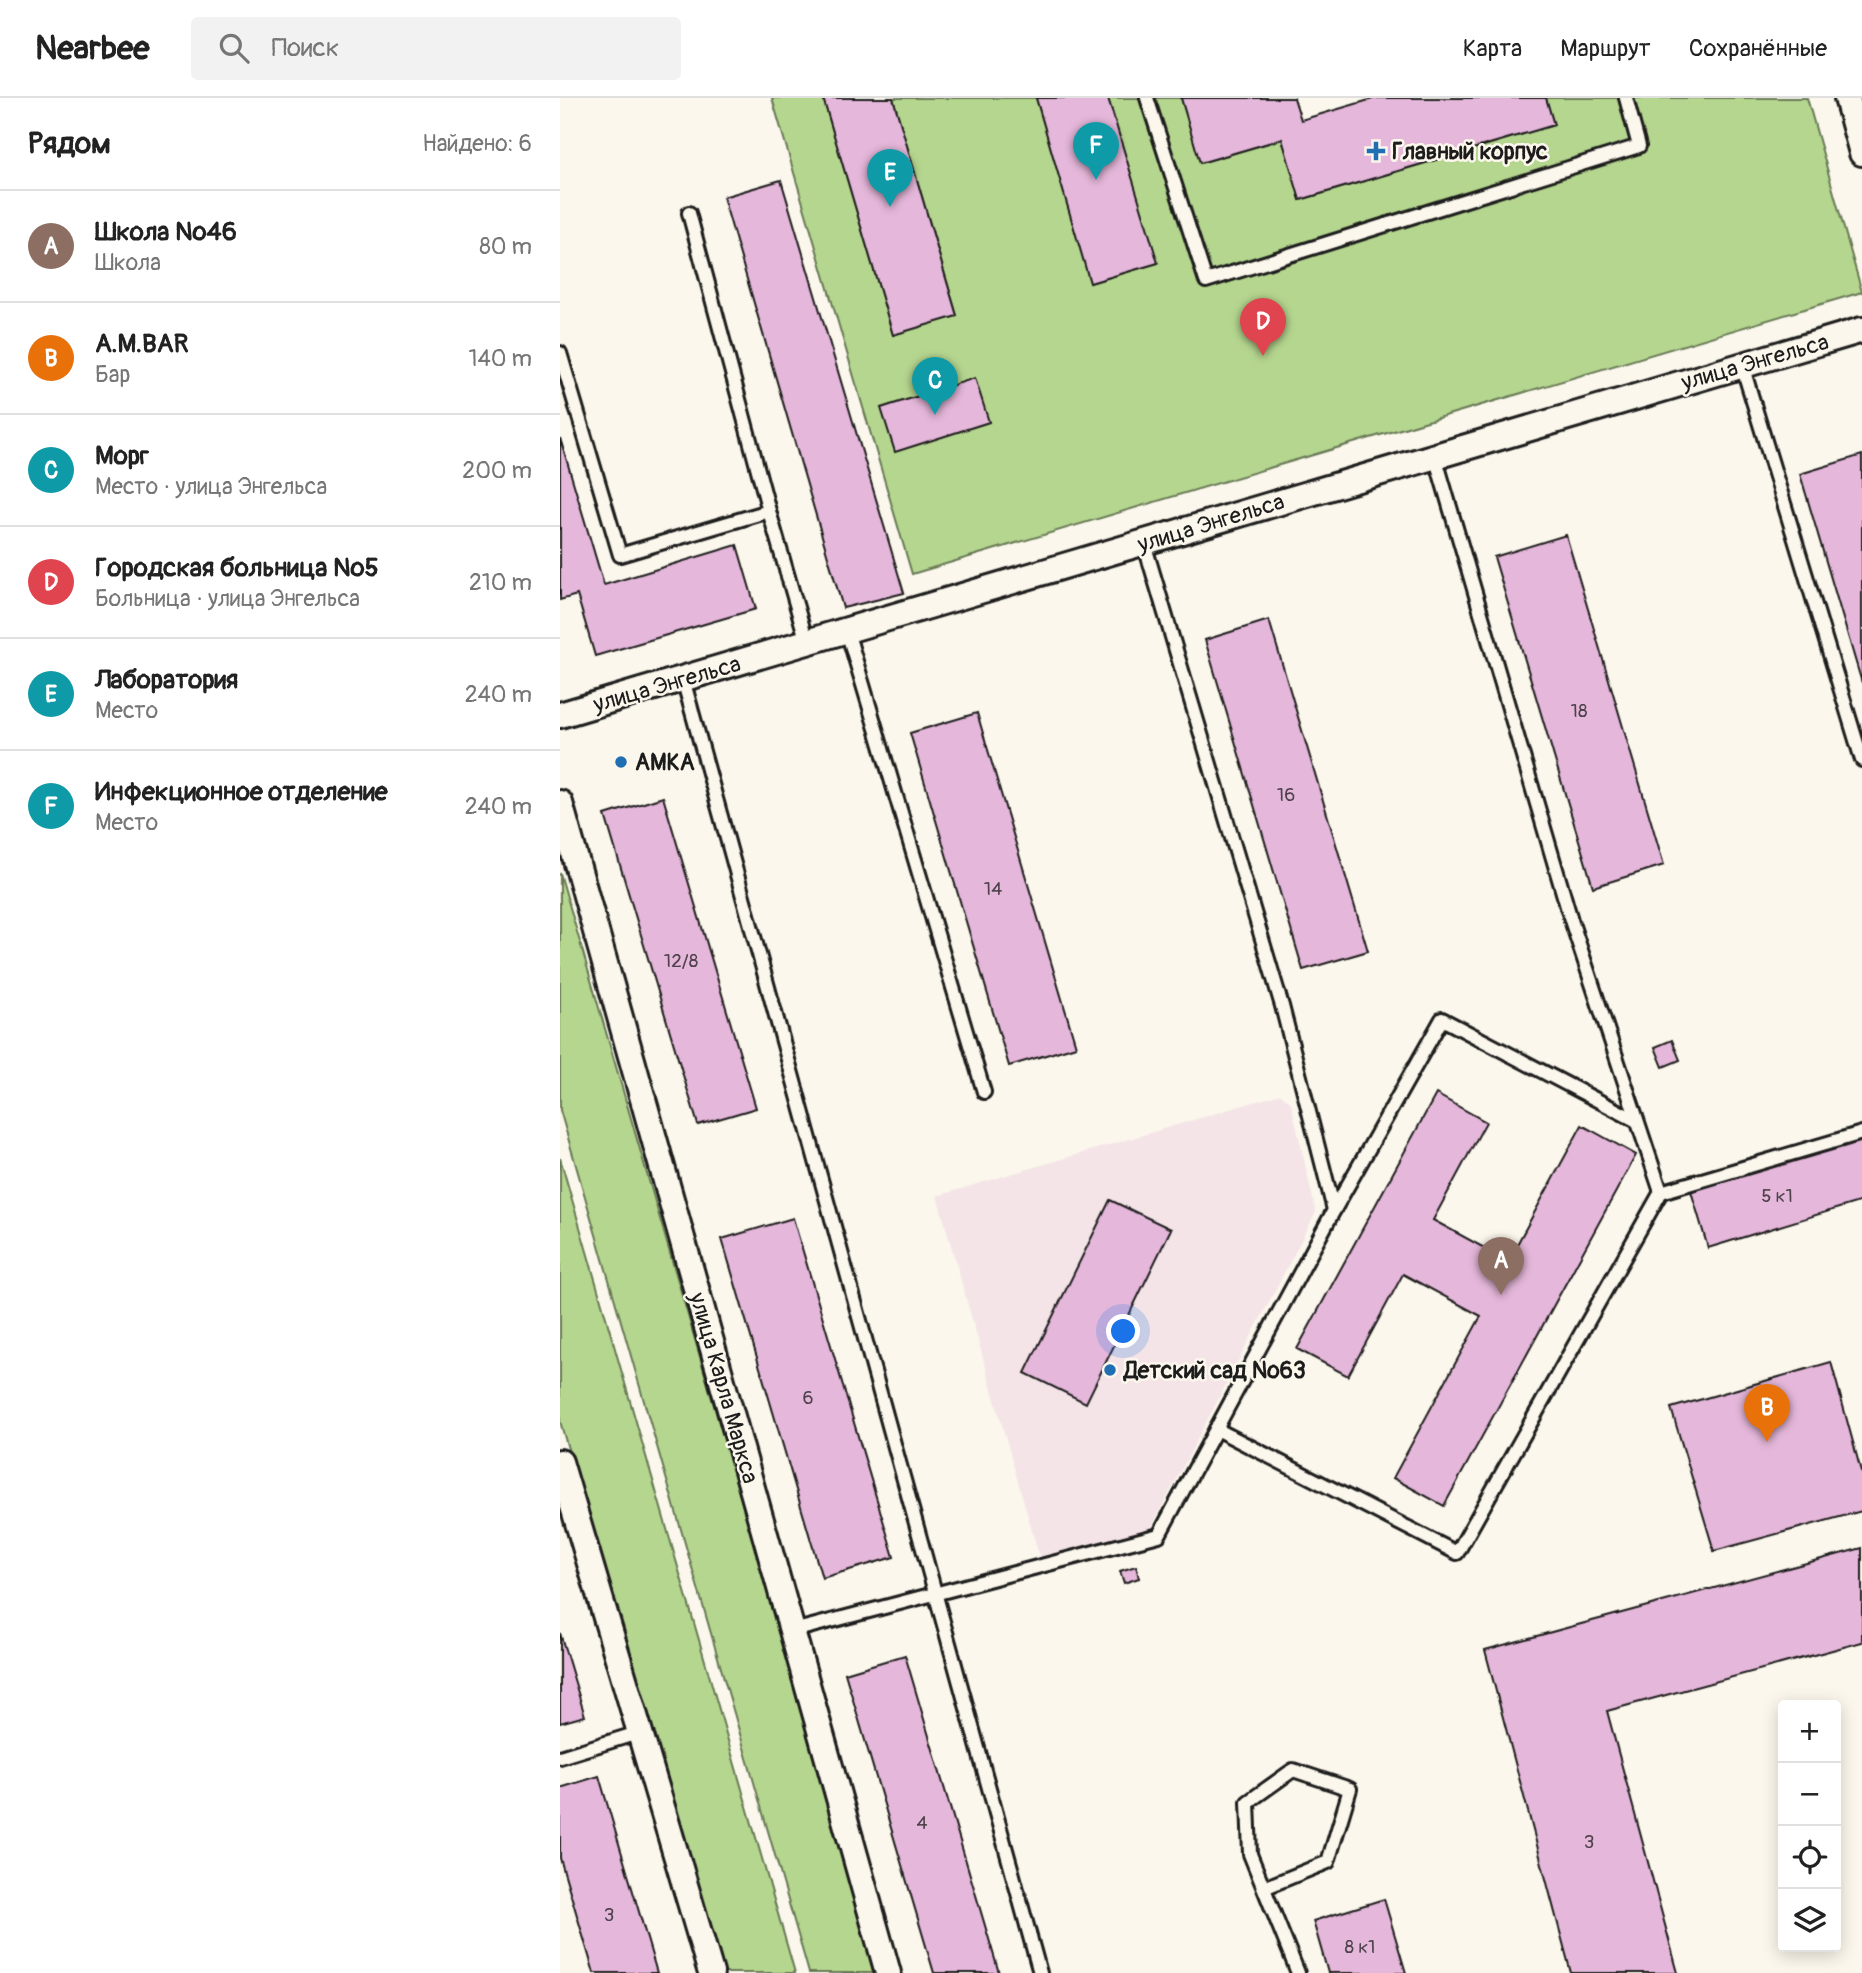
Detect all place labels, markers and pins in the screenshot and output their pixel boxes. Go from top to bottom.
pin: F [1073,122,1119,180]
place label: Главный корпус [1392,137,1548,166]
marker: Главный корпус [1366,141,1386,161]
pin: E [867,149,913,207]
pin: D [1240,298,1286,356]
pin: C [912,357,958,415]
place label: АМКА [635,748,695,777]
marker: АМКА [613,754,629,770]
pin: A [1478,1237,1524,1295]
place label: Детский сад №63 [1122,1356,1306,1385]
marker: Детский сад №63 [1102,1362,1118,1378]
pin: B [1744,1384,1790,1442]

